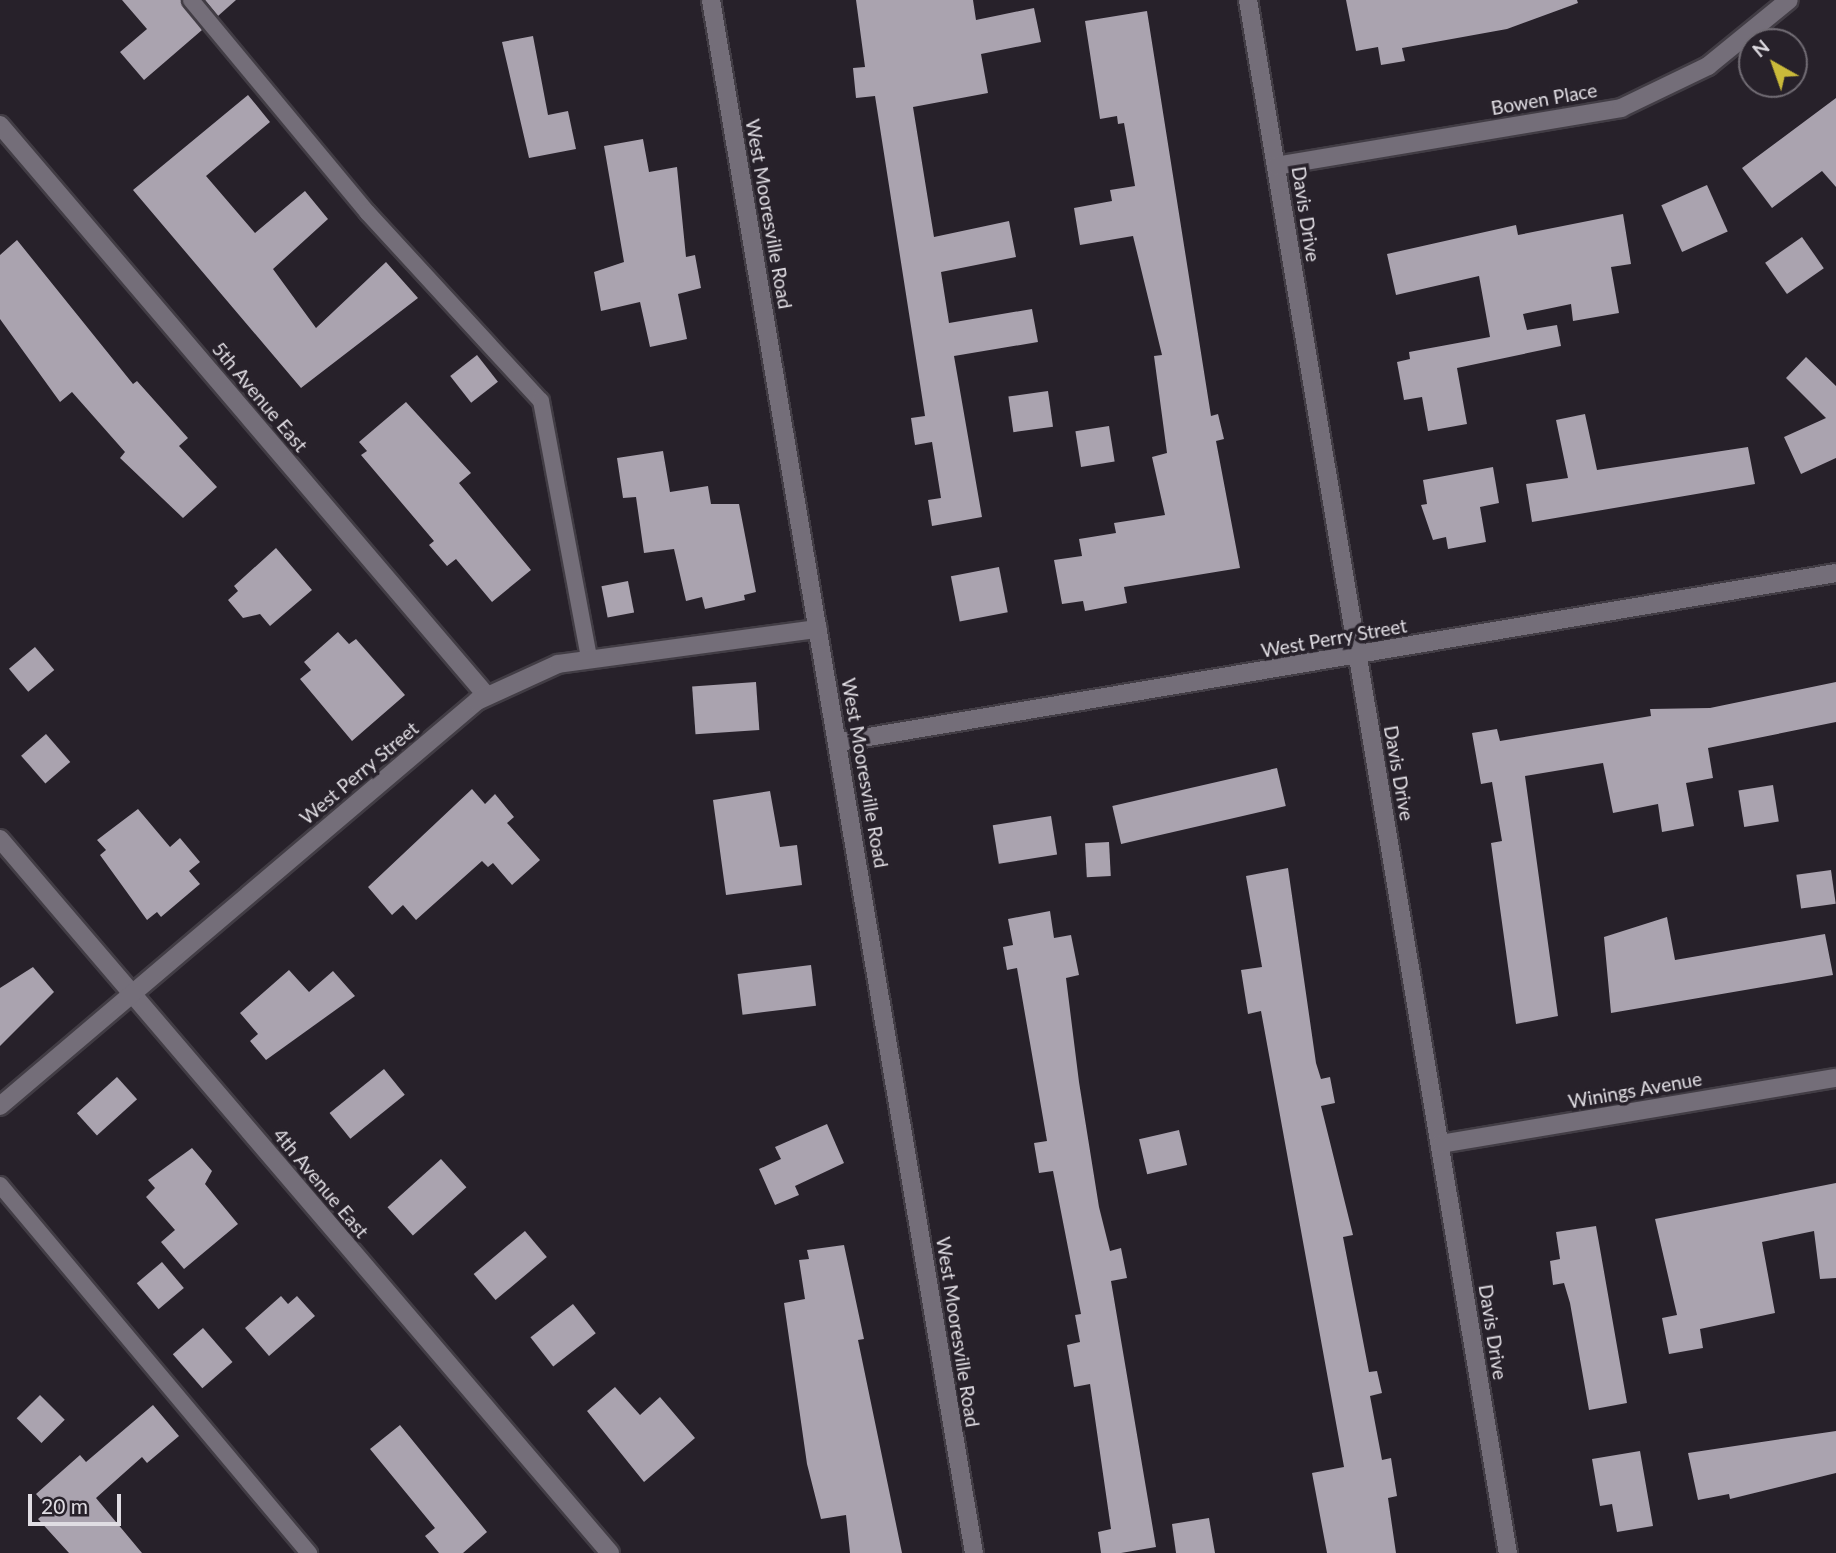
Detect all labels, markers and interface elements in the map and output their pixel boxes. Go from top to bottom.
north arrow [1738,28,1808,98]
text: N [1747,35,1773,62]
street label: Bowen Place [1489,78,1599,120]
street label: West Mooresville Road [741,117,797,311]
street label: Davis Drive [1287,165,1325,263]
street label: 5th Avenue East [207,337,313,457]
street label: West Perry Street [1259,614,1409,662]
street label: West Mooresville Road [837,676,893,870]
street label: West Perry Street [295,717,423,829]
street label: Davis Drive [1379,724,1419,822]
street label: Winings Avenue [1566,1067,1704,1113]
street label: 4th Avenue East [268,1123,374,1243]
street label: West Mooresville Road [932,1235,984,1429]
street label: Davis Drive [1474,1283,1512,1381]
scale bar [32,1480,124,1524]
text: 20 m [41,1493,88,1518]

